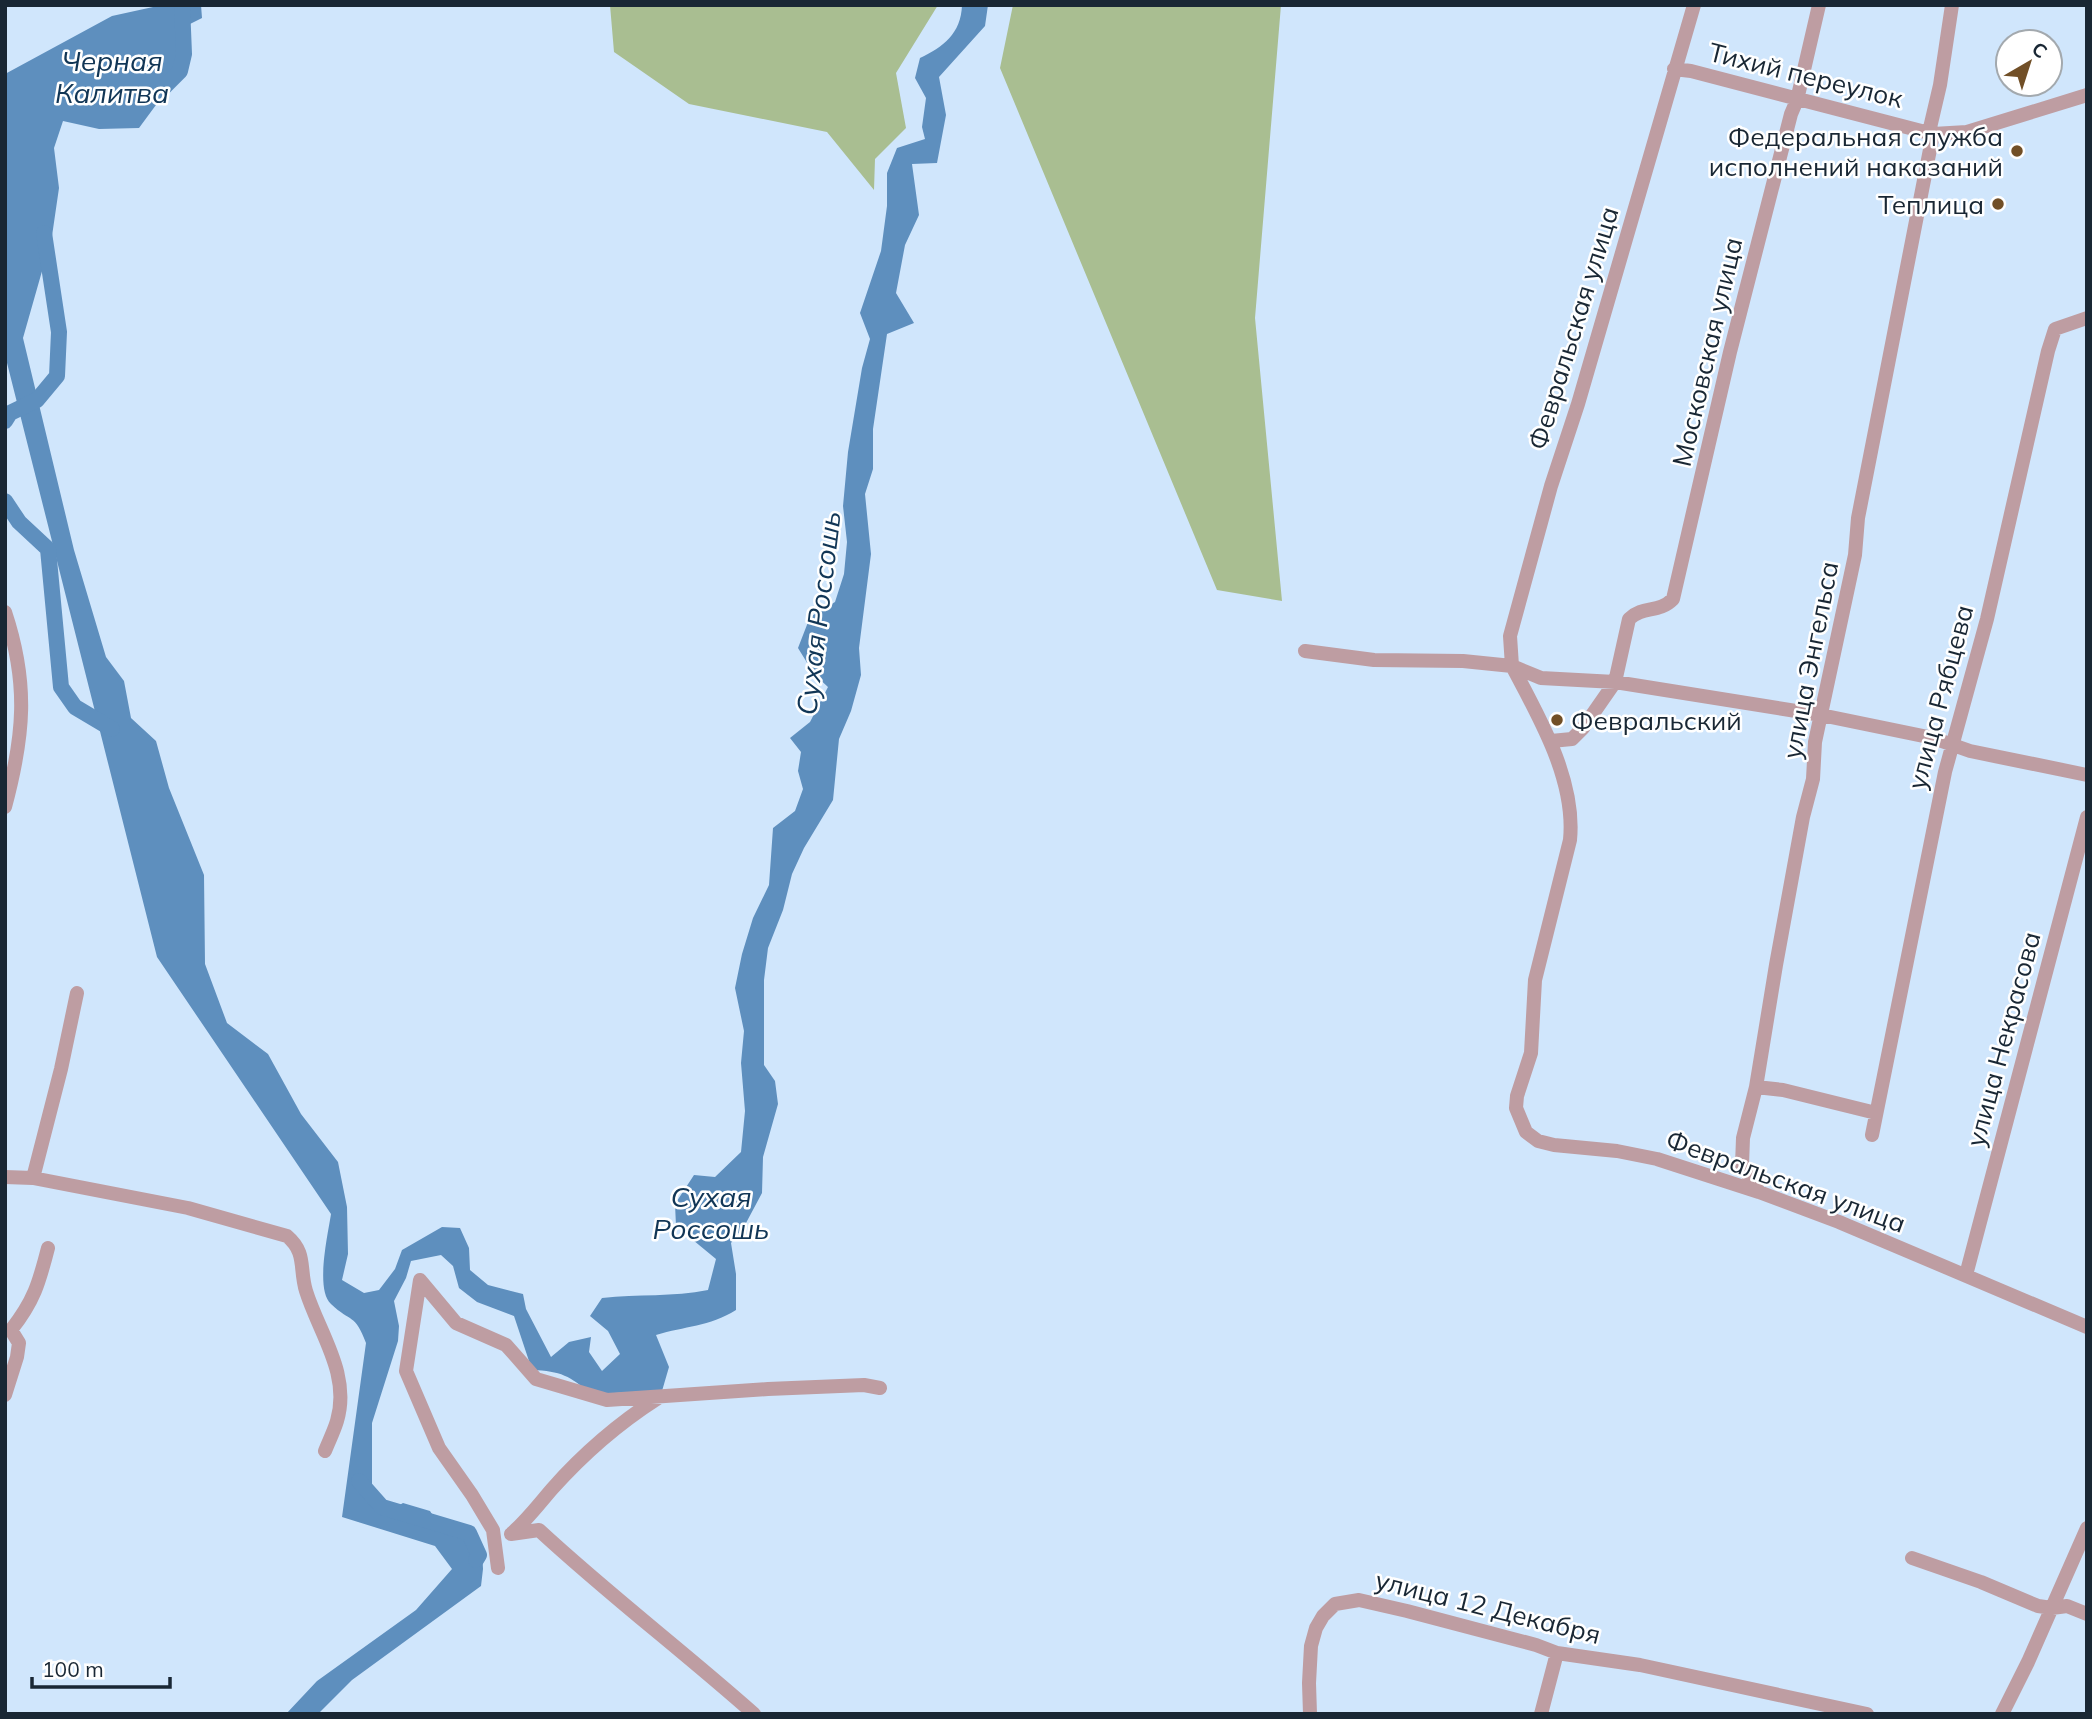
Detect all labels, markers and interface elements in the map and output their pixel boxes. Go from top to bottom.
north arrow [1994,28,2064,98]
street label: Тихий переулок [1706,35,1906,115]
text: С [2027,36,2052,63]
water label: Черная Калитва [55,43,169,110]
place label: Федеральная служба исполнений наказаний [1709,120,2003,183]
marker: Федеральная служба исполнений наказаний [2009,143,2025,159]
place label: Теплица [1878,188,1984,221]
marker: Теплица [1990,196,2006,212]
street label: Февральская улица [1520,202,1626,454]
street label: Московская улица [1665,234,1749,470]
water label: Сухая Россошь [788,509,848,717]
street label: улица Энгельса [1775,558,1845,762]
street label: улица Рябцева [1900,601,1980,793]
place label: Февральский [1571,704,1742,737]
marker: Февральский [1549,712,1565,728]
street label: улица Некрасова [1958,928,2048,1150]
street label: Февральская улица [1662,1122,1910,1240]
water label: Сухая Россошь [653,1179,769,1246]
street label: улица 12 Декабря [1372,1563,1604,1651]
scale bar [32,1646,170,1690]
text: 100 m [42,1656,104,1682]

